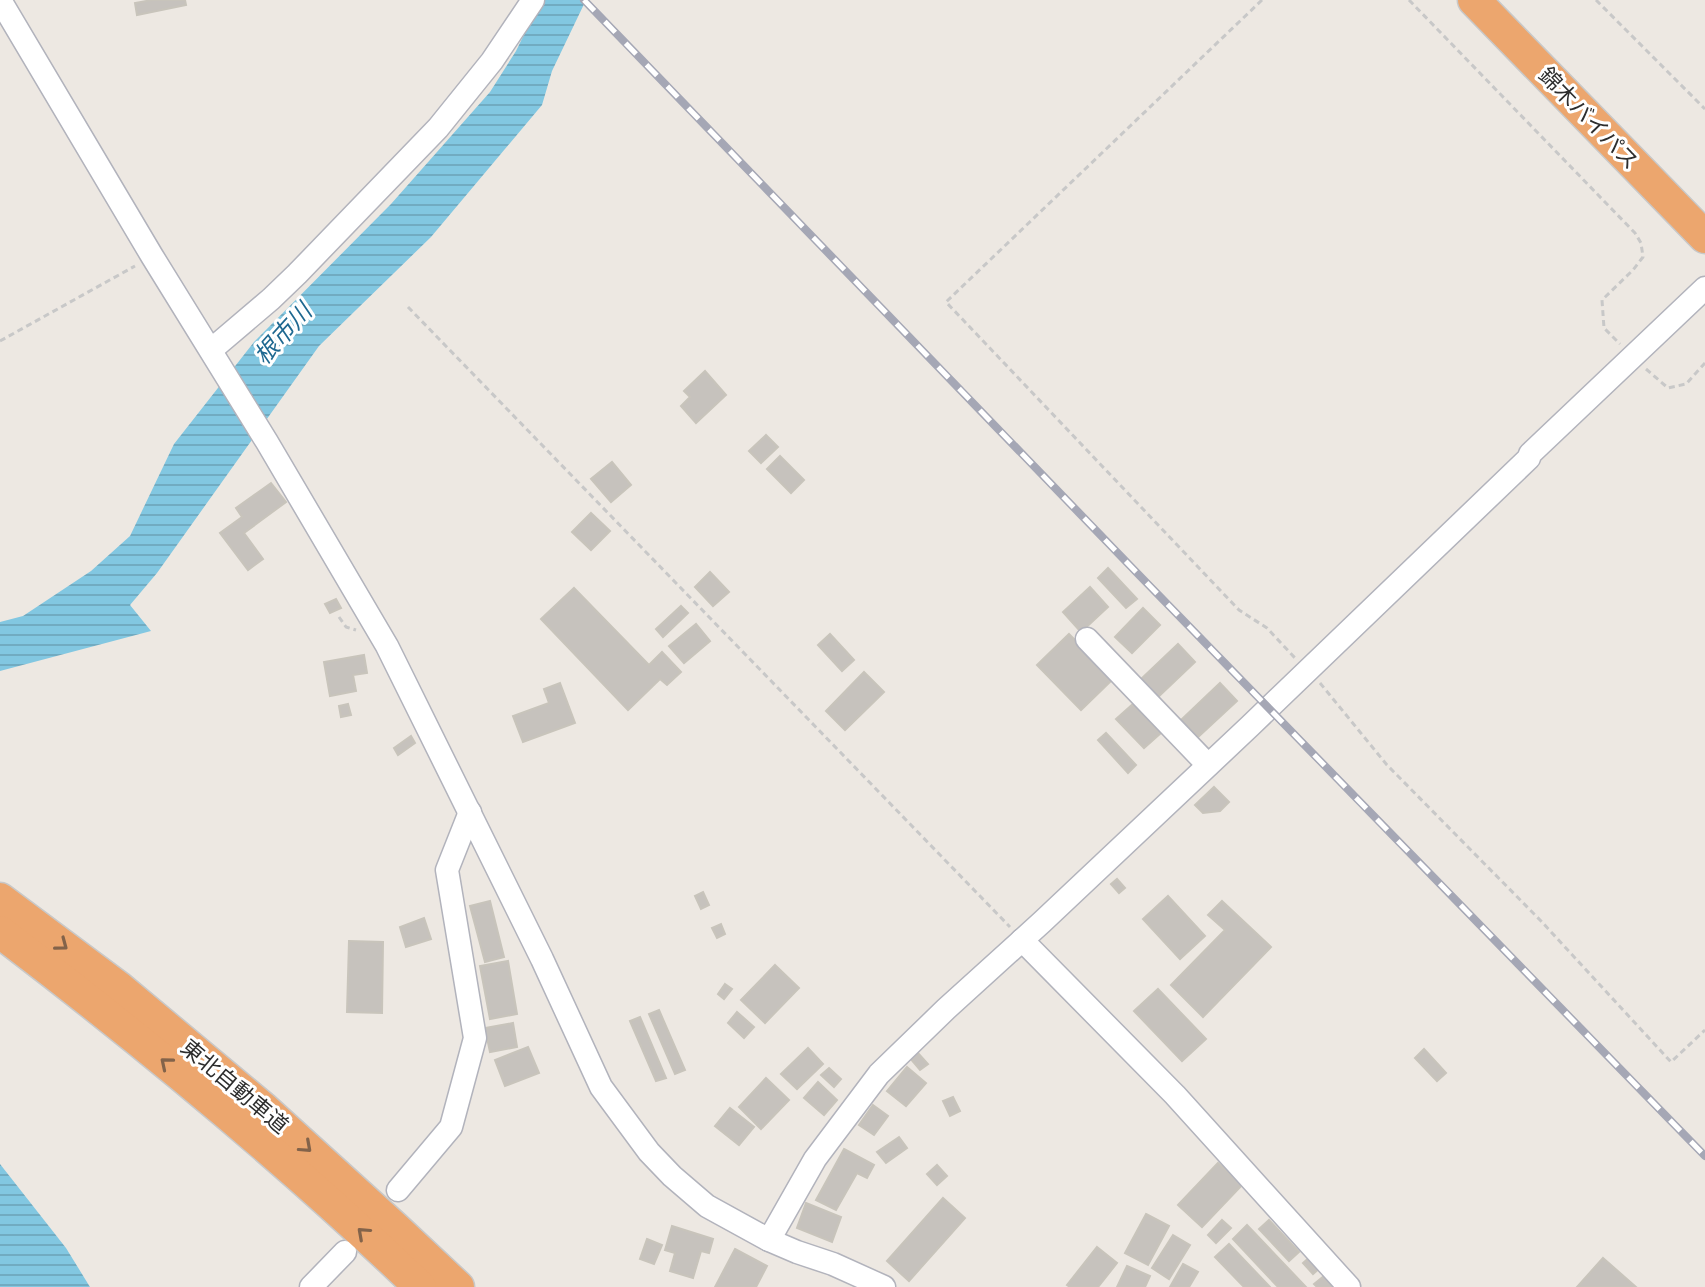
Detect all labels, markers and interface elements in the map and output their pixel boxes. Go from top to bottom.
street label: 錦木バイパス [1533,62,1644,175]
water label: 根市川 [248,295,320,370]
one-way arrow [54,936,68,950]
street label: 東北自動車道 [175,1034,294,1139]
one-way arrow [161,1058,176,1073]
one-way arrow [296,1137,311,1152]
one-way arrow [357,1229,372,1243]

